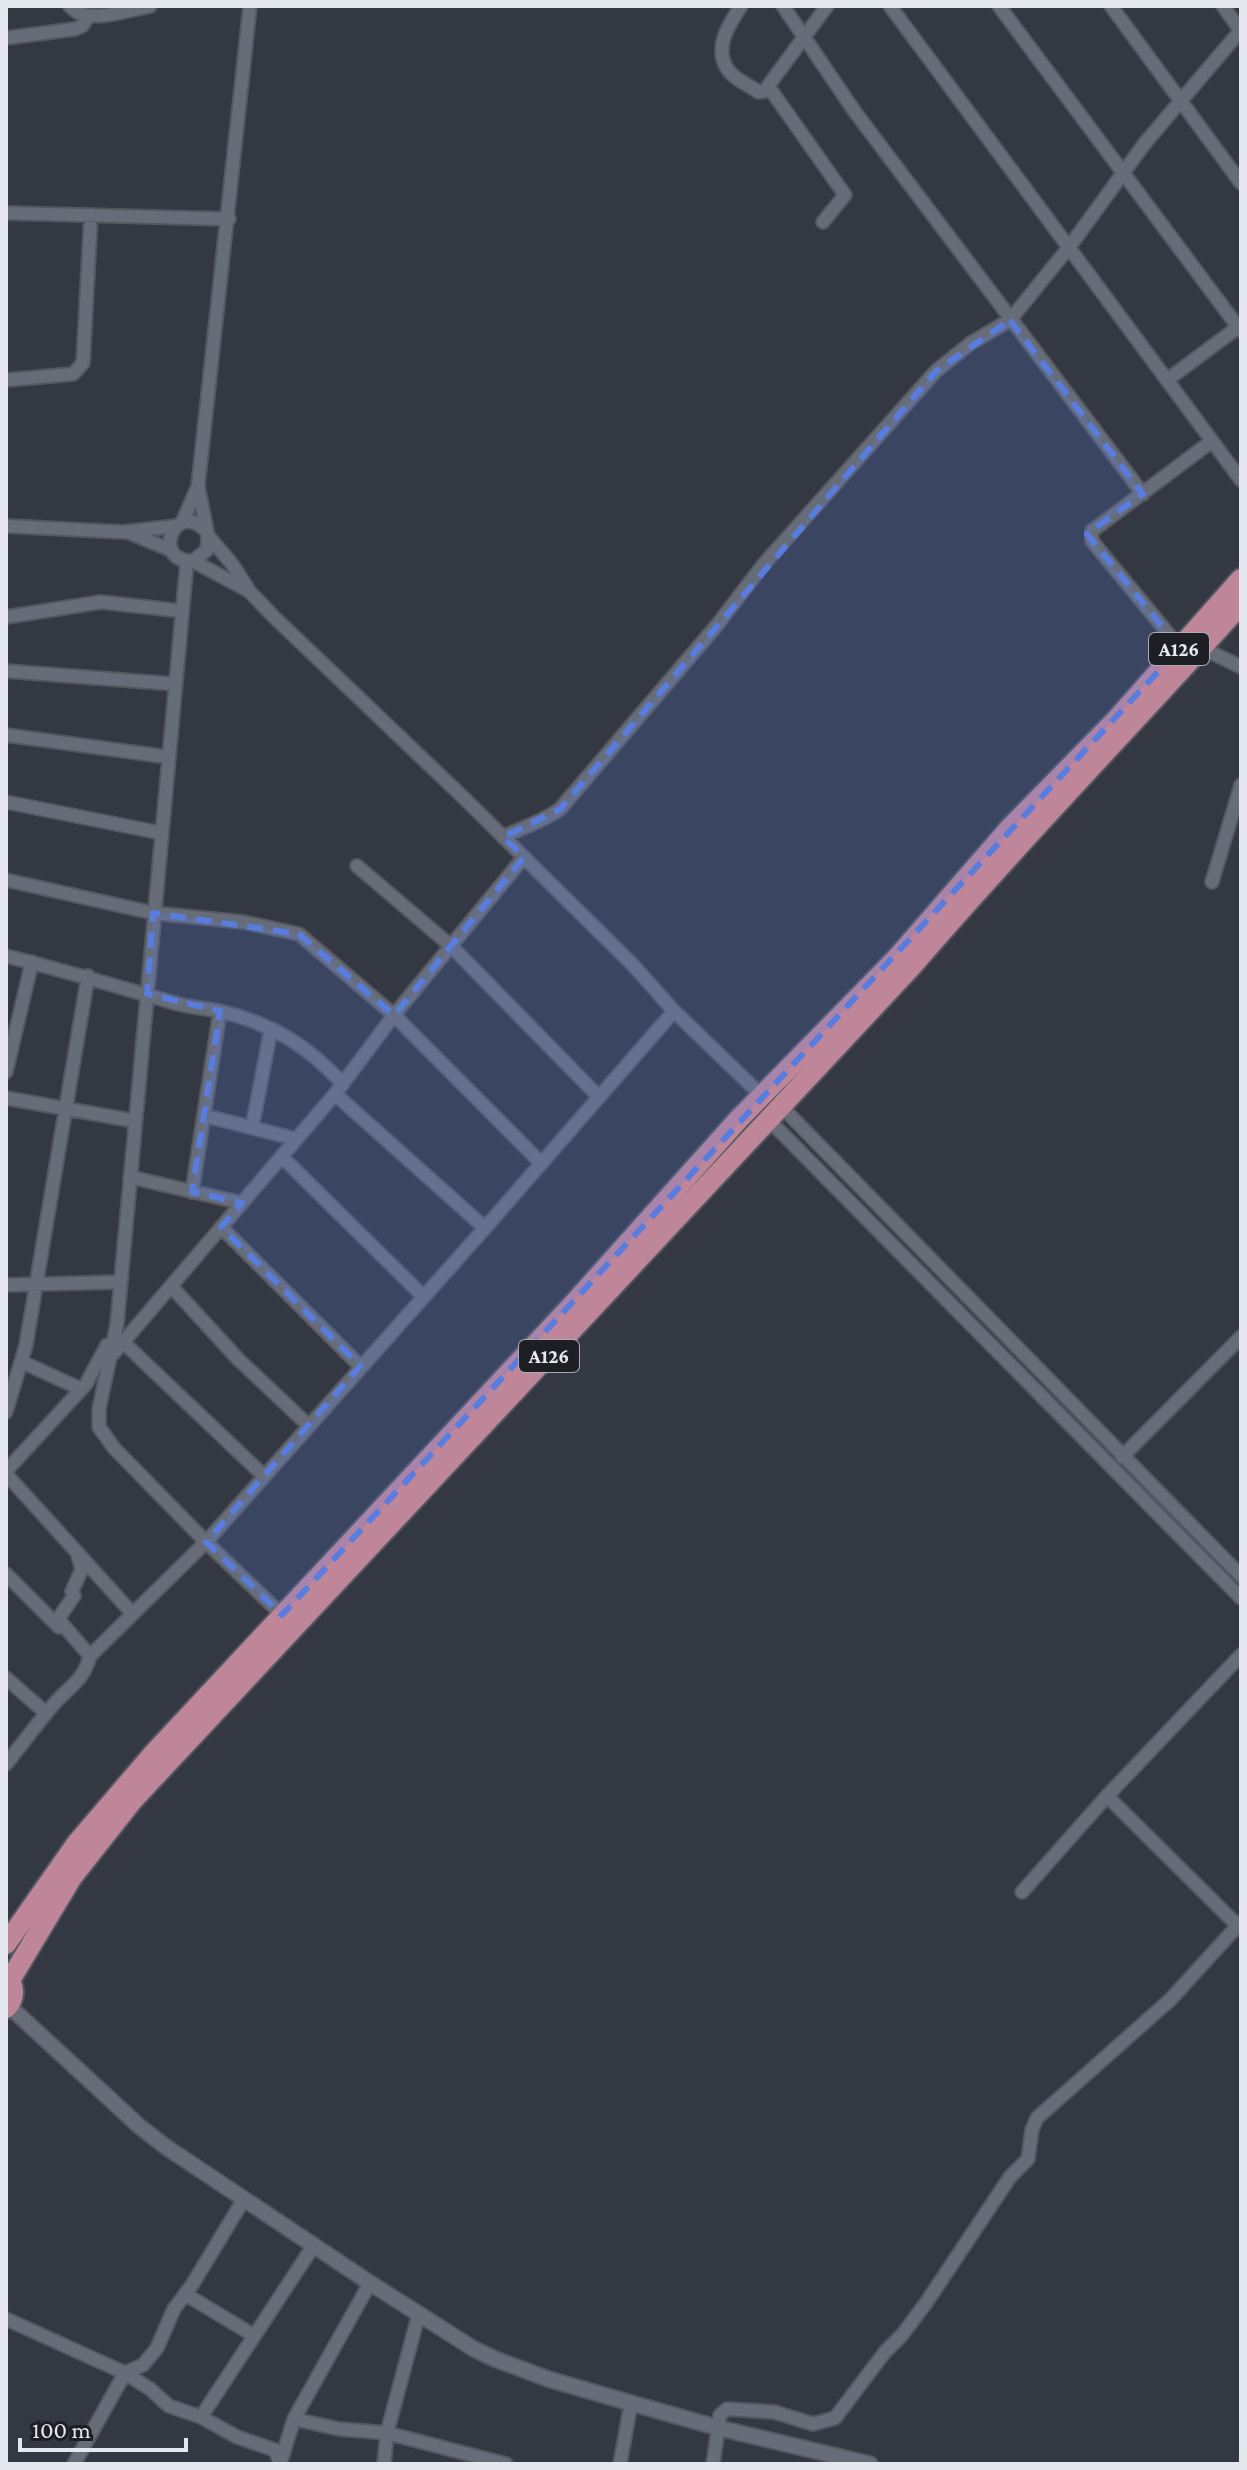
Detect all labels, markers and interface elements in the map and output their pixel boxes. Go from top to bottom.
road number: A126 [1149,633,1209,665]
road number: A126 [519,1340,579,1372]
scale bar [20,2402,186,2452]
text: 100 m [32,2416,91,2443]

